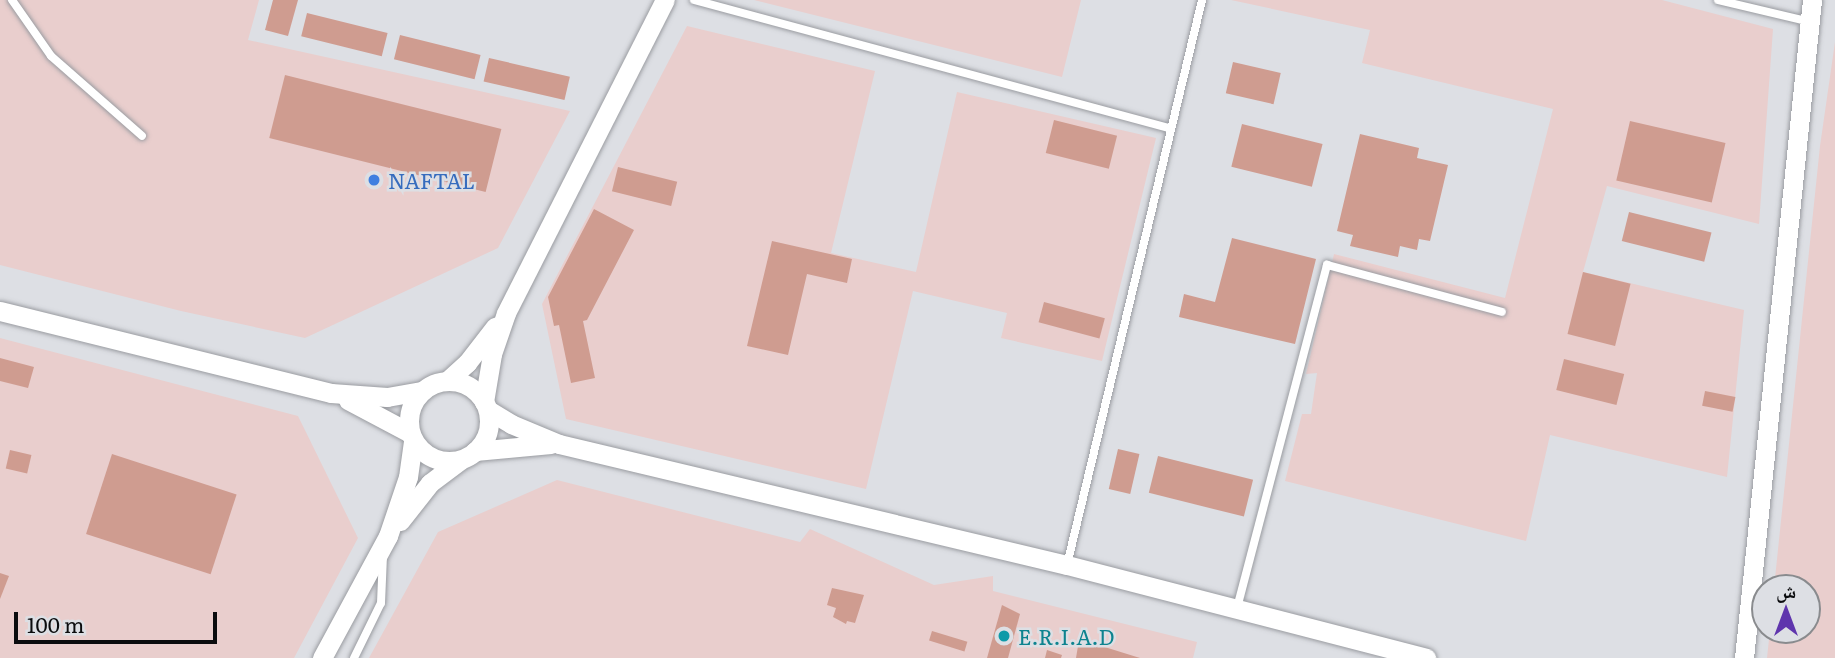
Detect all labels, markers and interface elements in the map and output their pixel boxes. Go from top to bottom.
place label: NAFTAL [388,167,475,193]
marker: NAFTAL [366,172,382,188]
north arrow [1751,574,1821,644]
text: ش [1776,576,1796,604]
scale bar [18,598,220,642]
text: 100 m [27,608,84,639]
place label: E.R.I.A.D [1018,623,1115,649]
marker: E.R.I.A.D [996,628,1012,644]

